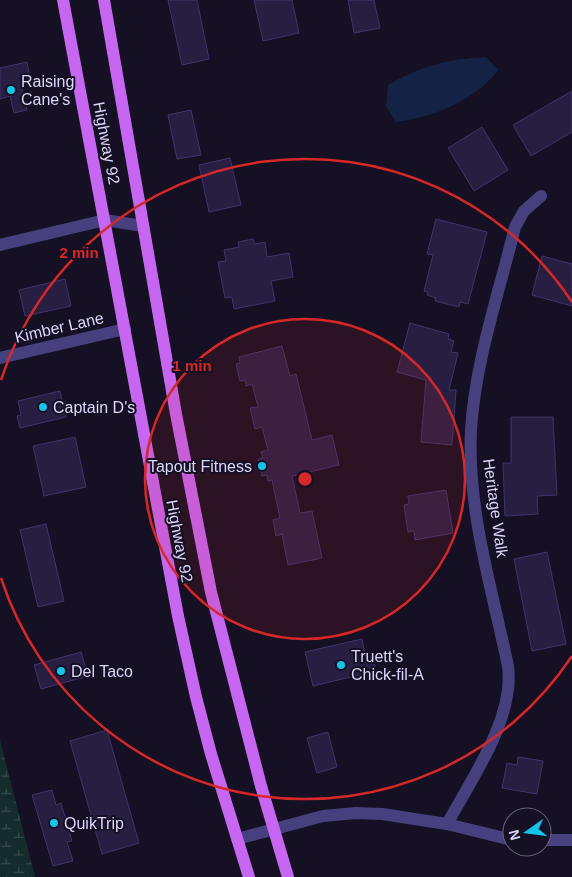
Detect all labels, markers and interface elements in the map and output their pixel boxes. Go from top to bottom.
place label: Raising Cane's [21,73,74,108]
marker: Raising Cane's [5,84,17,96]
street label: Highway 92 [90,100,123,186]
text: 2 min [59,244,99,261]
street label: Kimber Lane [13,309,105,346]
text: 1 min [172,357,212,374]
place label: Captain D's [53,399,135,416]
marker: Captain D's [37,401,49,413]
street label: Heritage Walk [480,457,511,560]
place label: Tapout Fitness [148,458,252,475]
marker: Tapout Fitness [256,460,268,472]
centre of rings [296,470,314,488]
street label: Highway 92 [163,498,196,584]
place label: Truett's Chick-fil-A [351,648,424,683]
marker: Truett's Chick-fil-A [335,659,347,671]
place label: Del Taco [71,663,133,680]
marker: Del Taco [55,665,67,677]
north arrow [502,807,552,857]
place label: QuikTrip [64,815,124,832]
marker: QuikTrip [48,817,60,829]
text: N [505,828,523,842]

